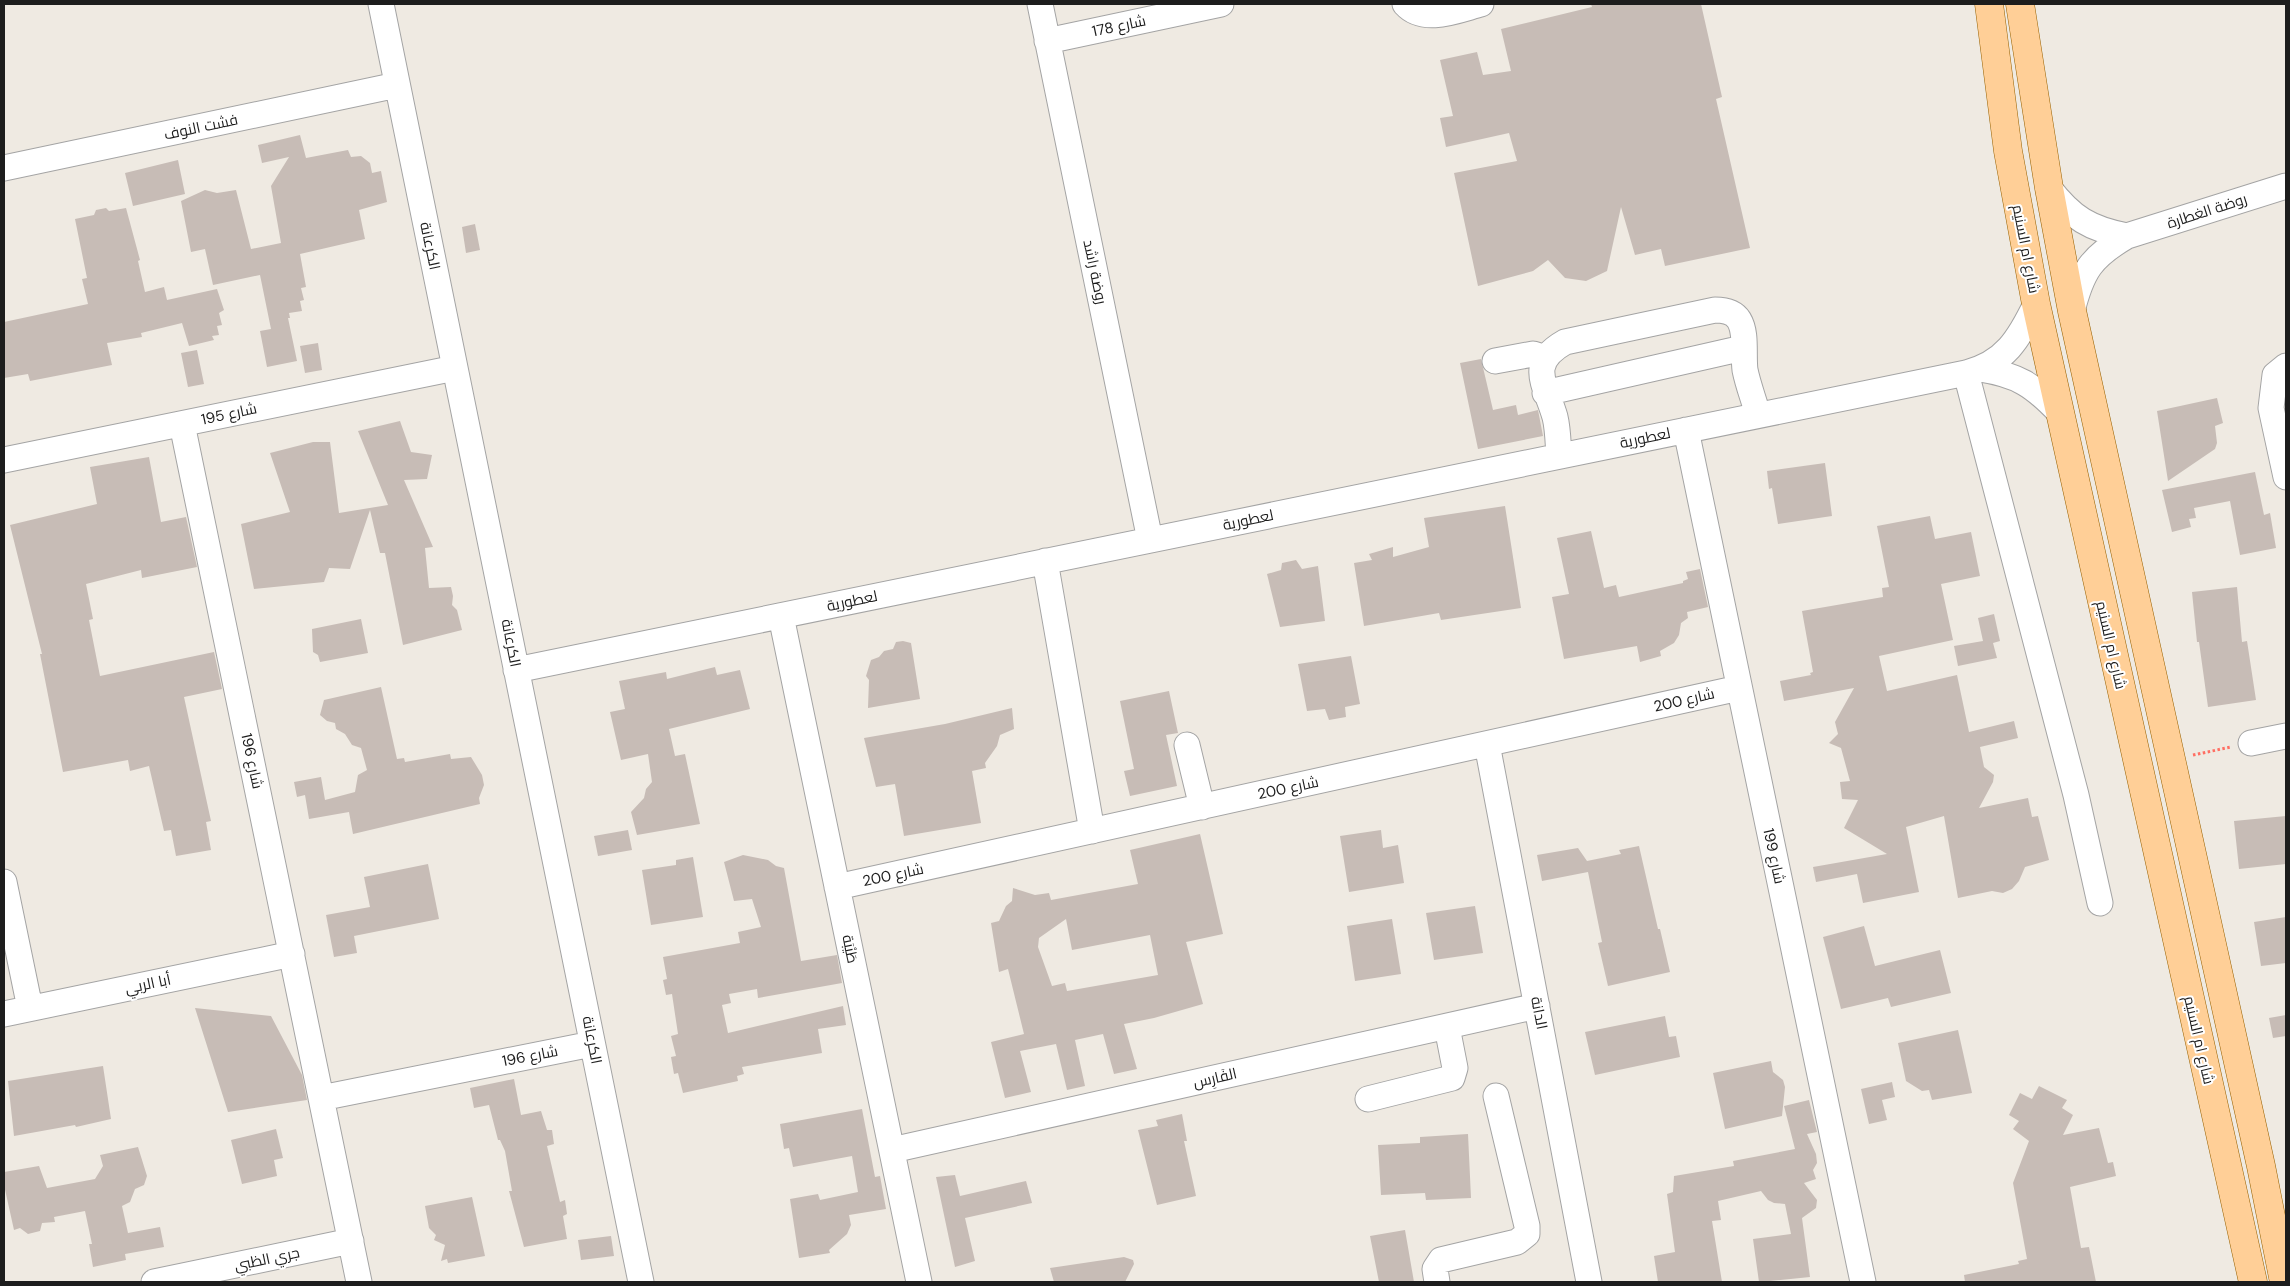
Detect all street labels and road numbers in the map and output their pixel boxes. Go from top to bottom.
street label: شارع 178 [1090,11,1148,42]
street label: فشت النوف [162,109,240,145]
street label: روضة الغطارة [2164,189,2250,233]
street label: شارع ام السنيم [2007,203,2044,295]
street label: الكرعانة [415,220,445,272]
street label: روضة راشد [1078,238,1112,306]
street label: شارع 195 [199,398,259,431]
street label: لعطورية [1618,423,1672,453]
street label: لعطورية [1221,505,1275,535]
street label: لعطورية [825,586,879,616]
street label: شارع ام السنيم [2090,599,2131,691]
street label: الكرعانة [497,617,525,669]
street label: شارع 200 [1652,683,1717,718]
street label: شارع 196 [235,731,268,791]
street label: شارع 200 [1256,772,1321,805]
street label: شارع 199 [1757,826,1790,886]
street label: شارع 200 [861,859,926,892]
street label: طَيْبَة [837,933,863,965]
street label: أبا الربي [123,969,173,1001]
street label: شارع ام السنيم [2178,994,2219,1086]
street label: الدانة [1526,995,1552,1031]
street label: الكرعانة [578,1014,606,1066]
street label: شارع 196 [500,1041,560,1072]
street label: الفَارِس [1191,1063,1239,1093]
street label: جري الظبي [232,1242,302,1278]

